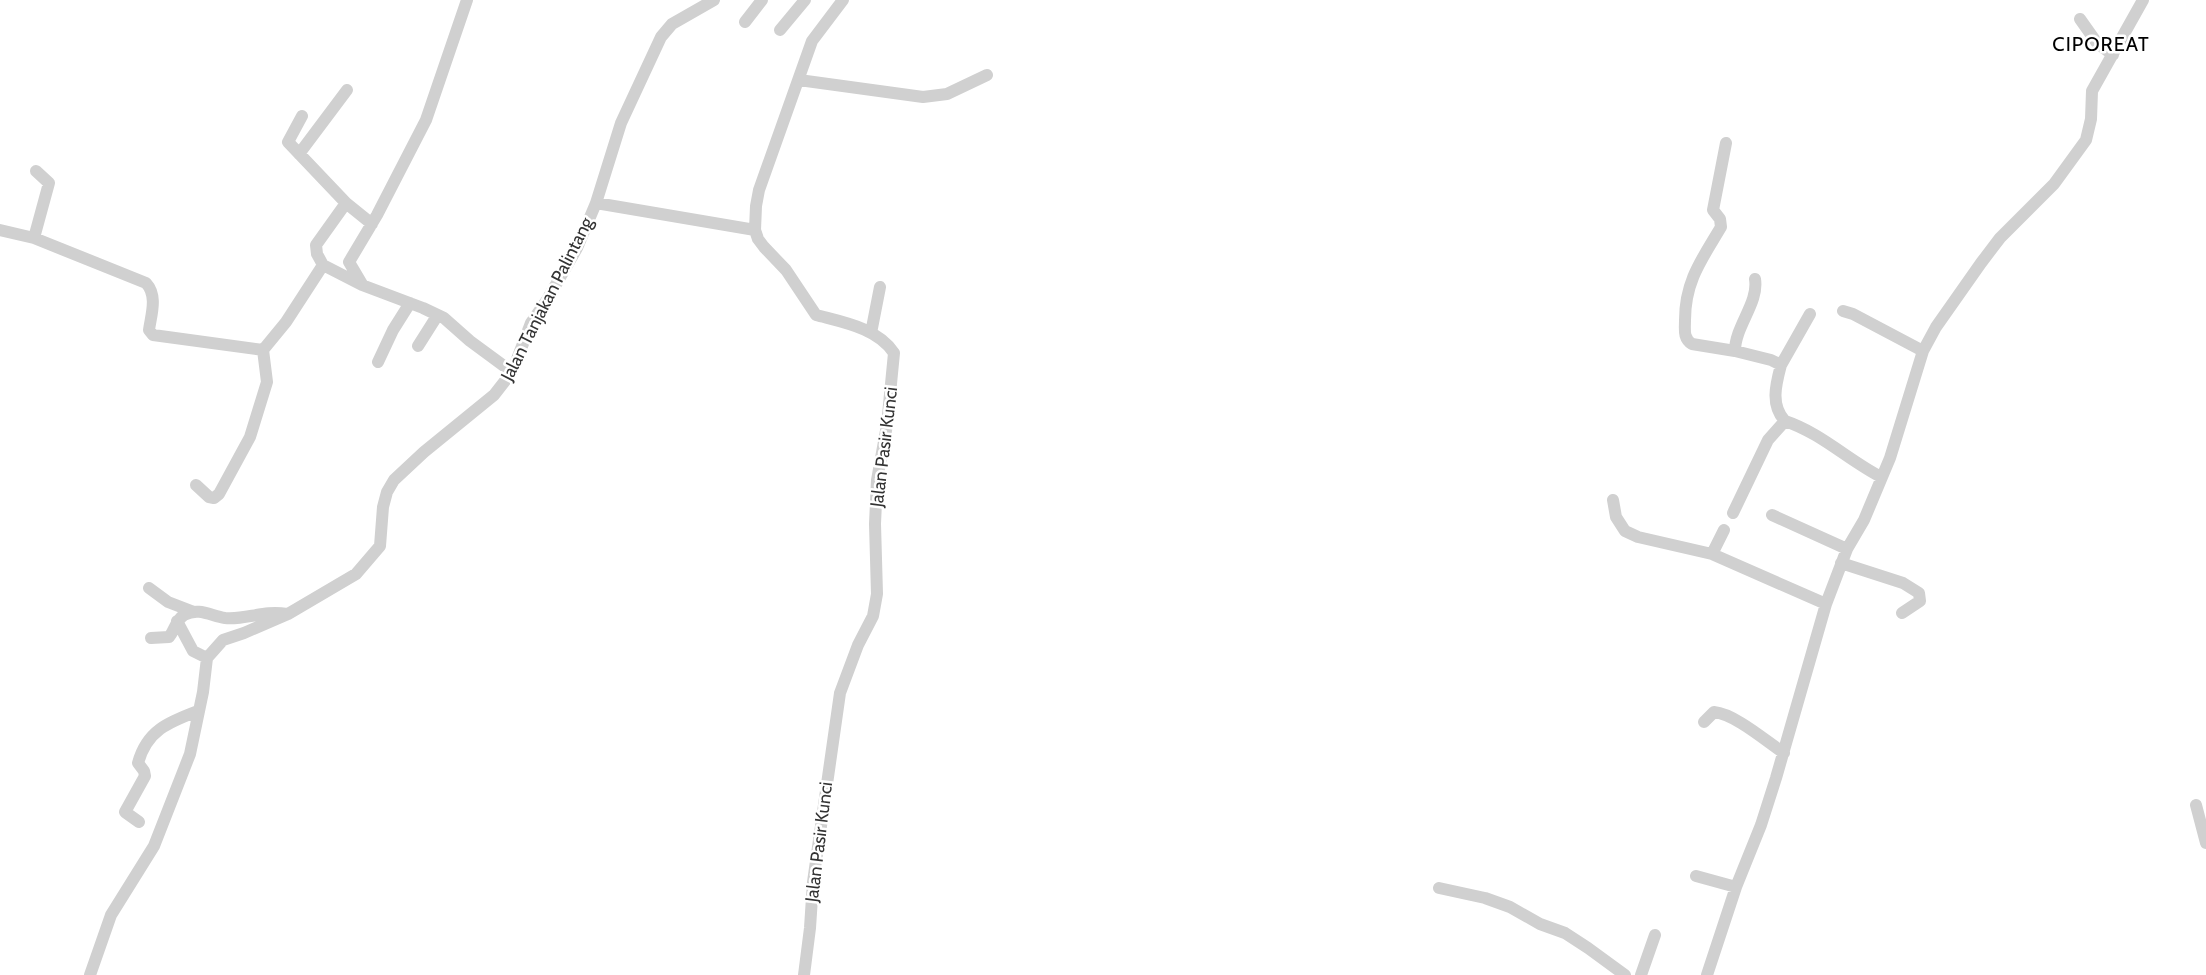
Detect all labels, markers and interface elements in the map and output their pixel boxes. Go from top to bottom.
district label: CIPOREAT [2052,32,2150,56]
street label: Jalan Tanjakan Palintang [496,213,598,385]
street label: Jalan Pasir Kunci [866,386,902,509]
street label: Jalan Pasir Kunci [801,781,837,904]

